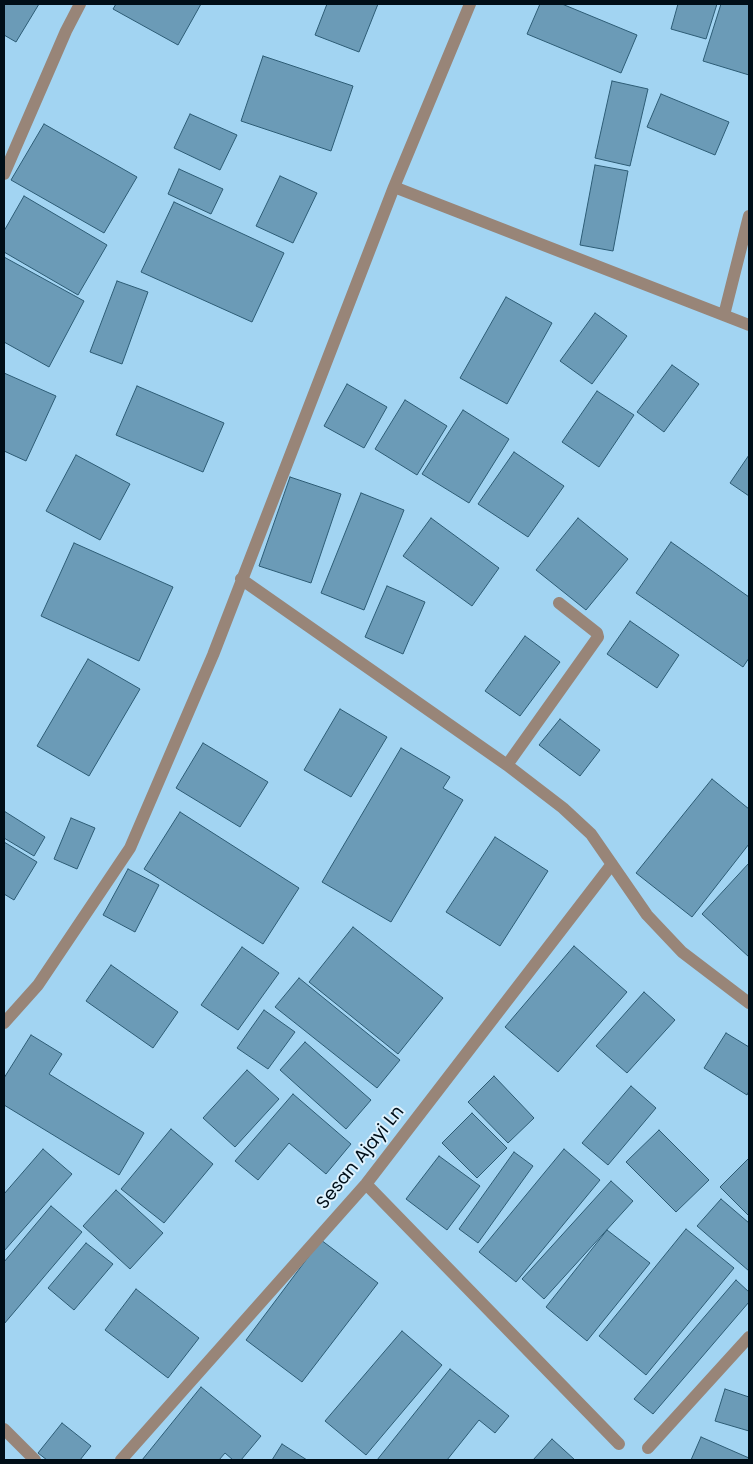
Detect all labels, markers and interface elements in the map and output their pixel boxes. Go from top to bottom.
street label: Sesan Ajayi Ln [313,1102,409,1214]

